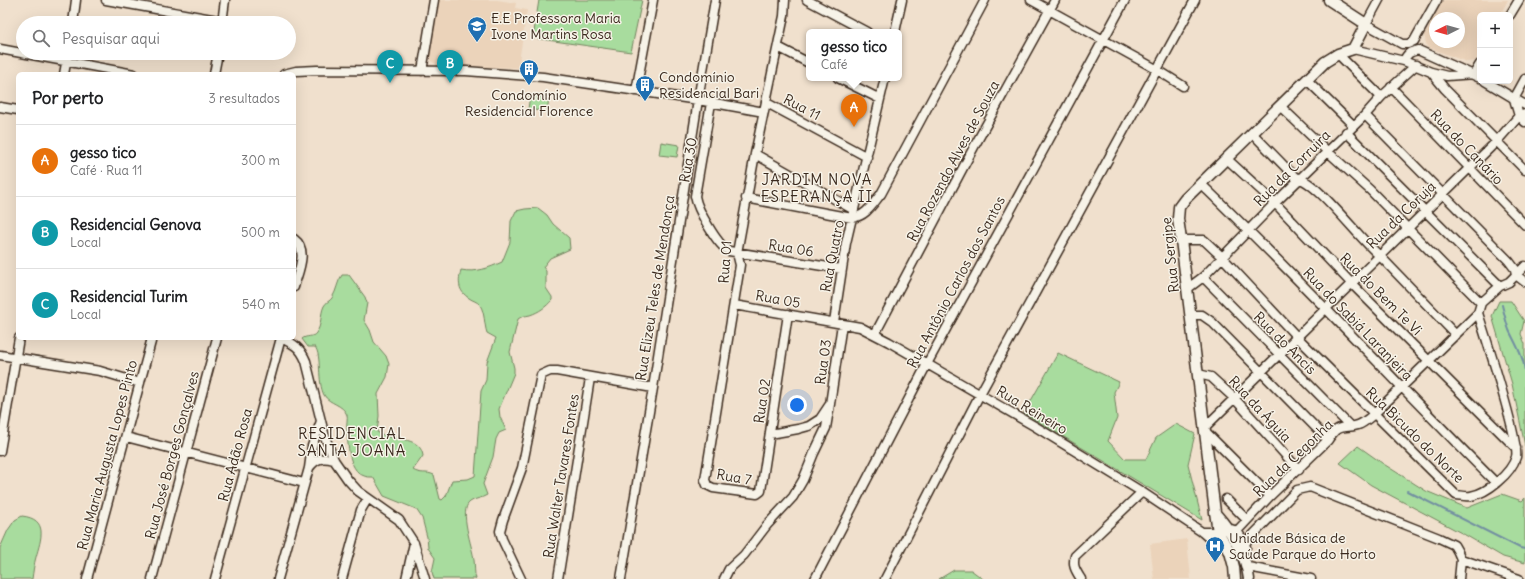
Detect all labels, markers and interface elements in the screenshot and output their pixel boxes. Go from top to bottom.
place label: E.E Professora Maria Ivone Martins Rosa [491,9,621,43]
north arrow [1429,12,1465,48]
map controls [1477,12,1513,84]
button: + [1477,12,1513,48]
school or university icon: E.E Professora Maria Ivone Martins Rosa [466,15,488,43]
search box [16,16,296,60]
icon: search [30,27,52,49]
text: Pesquisar aqui [62,29,160,48]
popup [806,29,902,81]
text: gesso tico [821,37,887,56]
button: − [1477,48,1513,84]
pin: C [377,50,403,83]
pin: B [437,50,463,83]
text: Café [821,56,848,73]
building icon: Condomínio Residencial Florence [518,58,540,86]
place label: Condomínio Residencial Bari [659,68,759,102]
building icon: Condomínio Residencial Bari [634,74,656,102]
street label: Rua Rozendo Alves de Souza [903,77,1003,245]
place label: Condomínio Residencial Florence [465,86,593,120]
text: Por perto [32,87,103,109]
text: 3 resultados [209,90,280,107]
street label: Rua 11 [780,90,824,124]
pin: A [841,94,867,127]
street label: Rua do Canário [1427,106,1507,188]
street label: Rua da Corruira [1250,126,1334,210]
street label: Rua 30 [675,136,701,184]
text: gesso tico [70,143,136,162]
text: A [41,152,49,169]
text: 300 m [241,152,280,169]
text: Café · Rua 11 [70,162,142,179]
district label: JARDIM NOVA ESPERANÇA II [761,170,873,206]
street label: Rua da Coruja [1362,177,1440,253]
street label: Rua Antônio Carlos dos Santos [903,193,1009,371]
street label: Rua Elizeu Teles de Mendonça [631,194,679,382]
text: Residencial Genova [70,215,201,234]
street label: Rua Sergipe [1157,216,1183,294]
street label: Rua Quatro [816,218,848,294]
text: B [41,224,49,241]
text: 500 m [241,224,280,241]
text: Local [70,234,101,251]
street label: Rua 06 [767,236,815,260]
street label: Rua 01 [715,240,735,284]
street label: Rua do Bem Te Vi [1336,249,1426,339]
street label: Rua do Sabiá Laranjeira [1299,264,1417,384]
street label: Rua 05 [754,286,802,312]
text: Residencial Turim [70,287,188,306]
text: C [41,296,49,313]
text: 540 m [242,296,280,313]
text: Local [70,306,101,323]
street label: Rua do Ancis [1250,308,1320,378]
street label: Rua 03 [811,338,835,386]
street label: Rua Maria Augusta Lopes Pinto [73,358,141,552]
street label: Rua José Borges Gonçalves [141,369,203,541]
street label: Rua da Águia [1225,372,1295,446]
street label: Rua 02 [750,377,774,425]
street label: Rua Reineiro [993,382,1071,438]
street label: Rua Bicudo do Norte [1362,383,1468,487]
street label: Rua Walter Tavares Fontes [539,393,583,559]
your location [787,395,807,415]
street label: Rua Adão Rosa [214,406,256,504]
street label: Rua da Cegonha [1249,415,1337,501]
district label: RESIDENCIAL SANTA JOANA [298,424,406,460]
street label: Rua 7 [715,465,753,489]
place label: Unidade Básica de Saúde Parque do Horto [1229,529,1376,563]
hospital icon: Unidade Básica de Saúde Parque do Horto [1204,535,1226,563]

